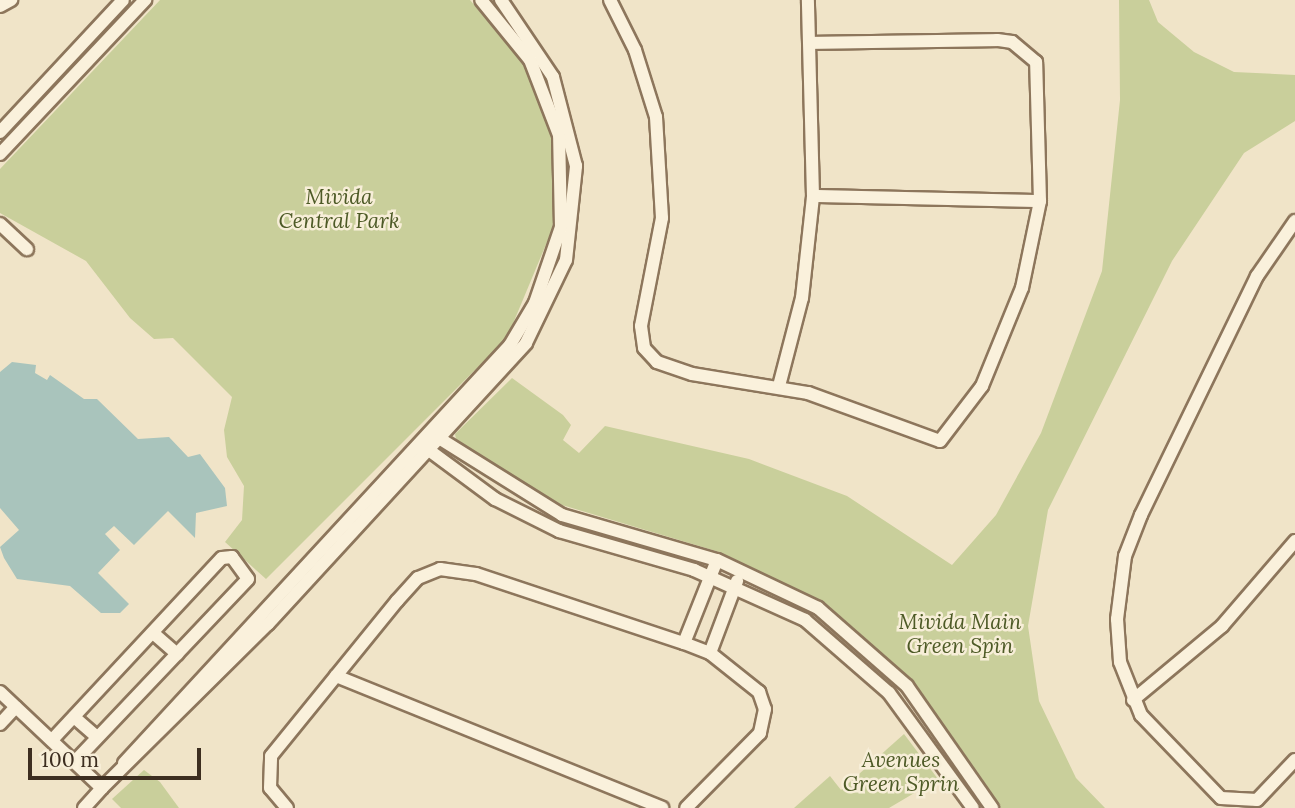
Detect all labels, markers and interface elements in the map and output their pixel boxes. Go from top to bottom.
park label: Mivida Central Park [278,184,400,234]
park label: Mivida Main Green Spin [899,609,1021,659]
scale bar [32,734,205,778]
text: 100 m [41,746,99,773]
park label: Avenues Green Sprin [843,747,959,797]

